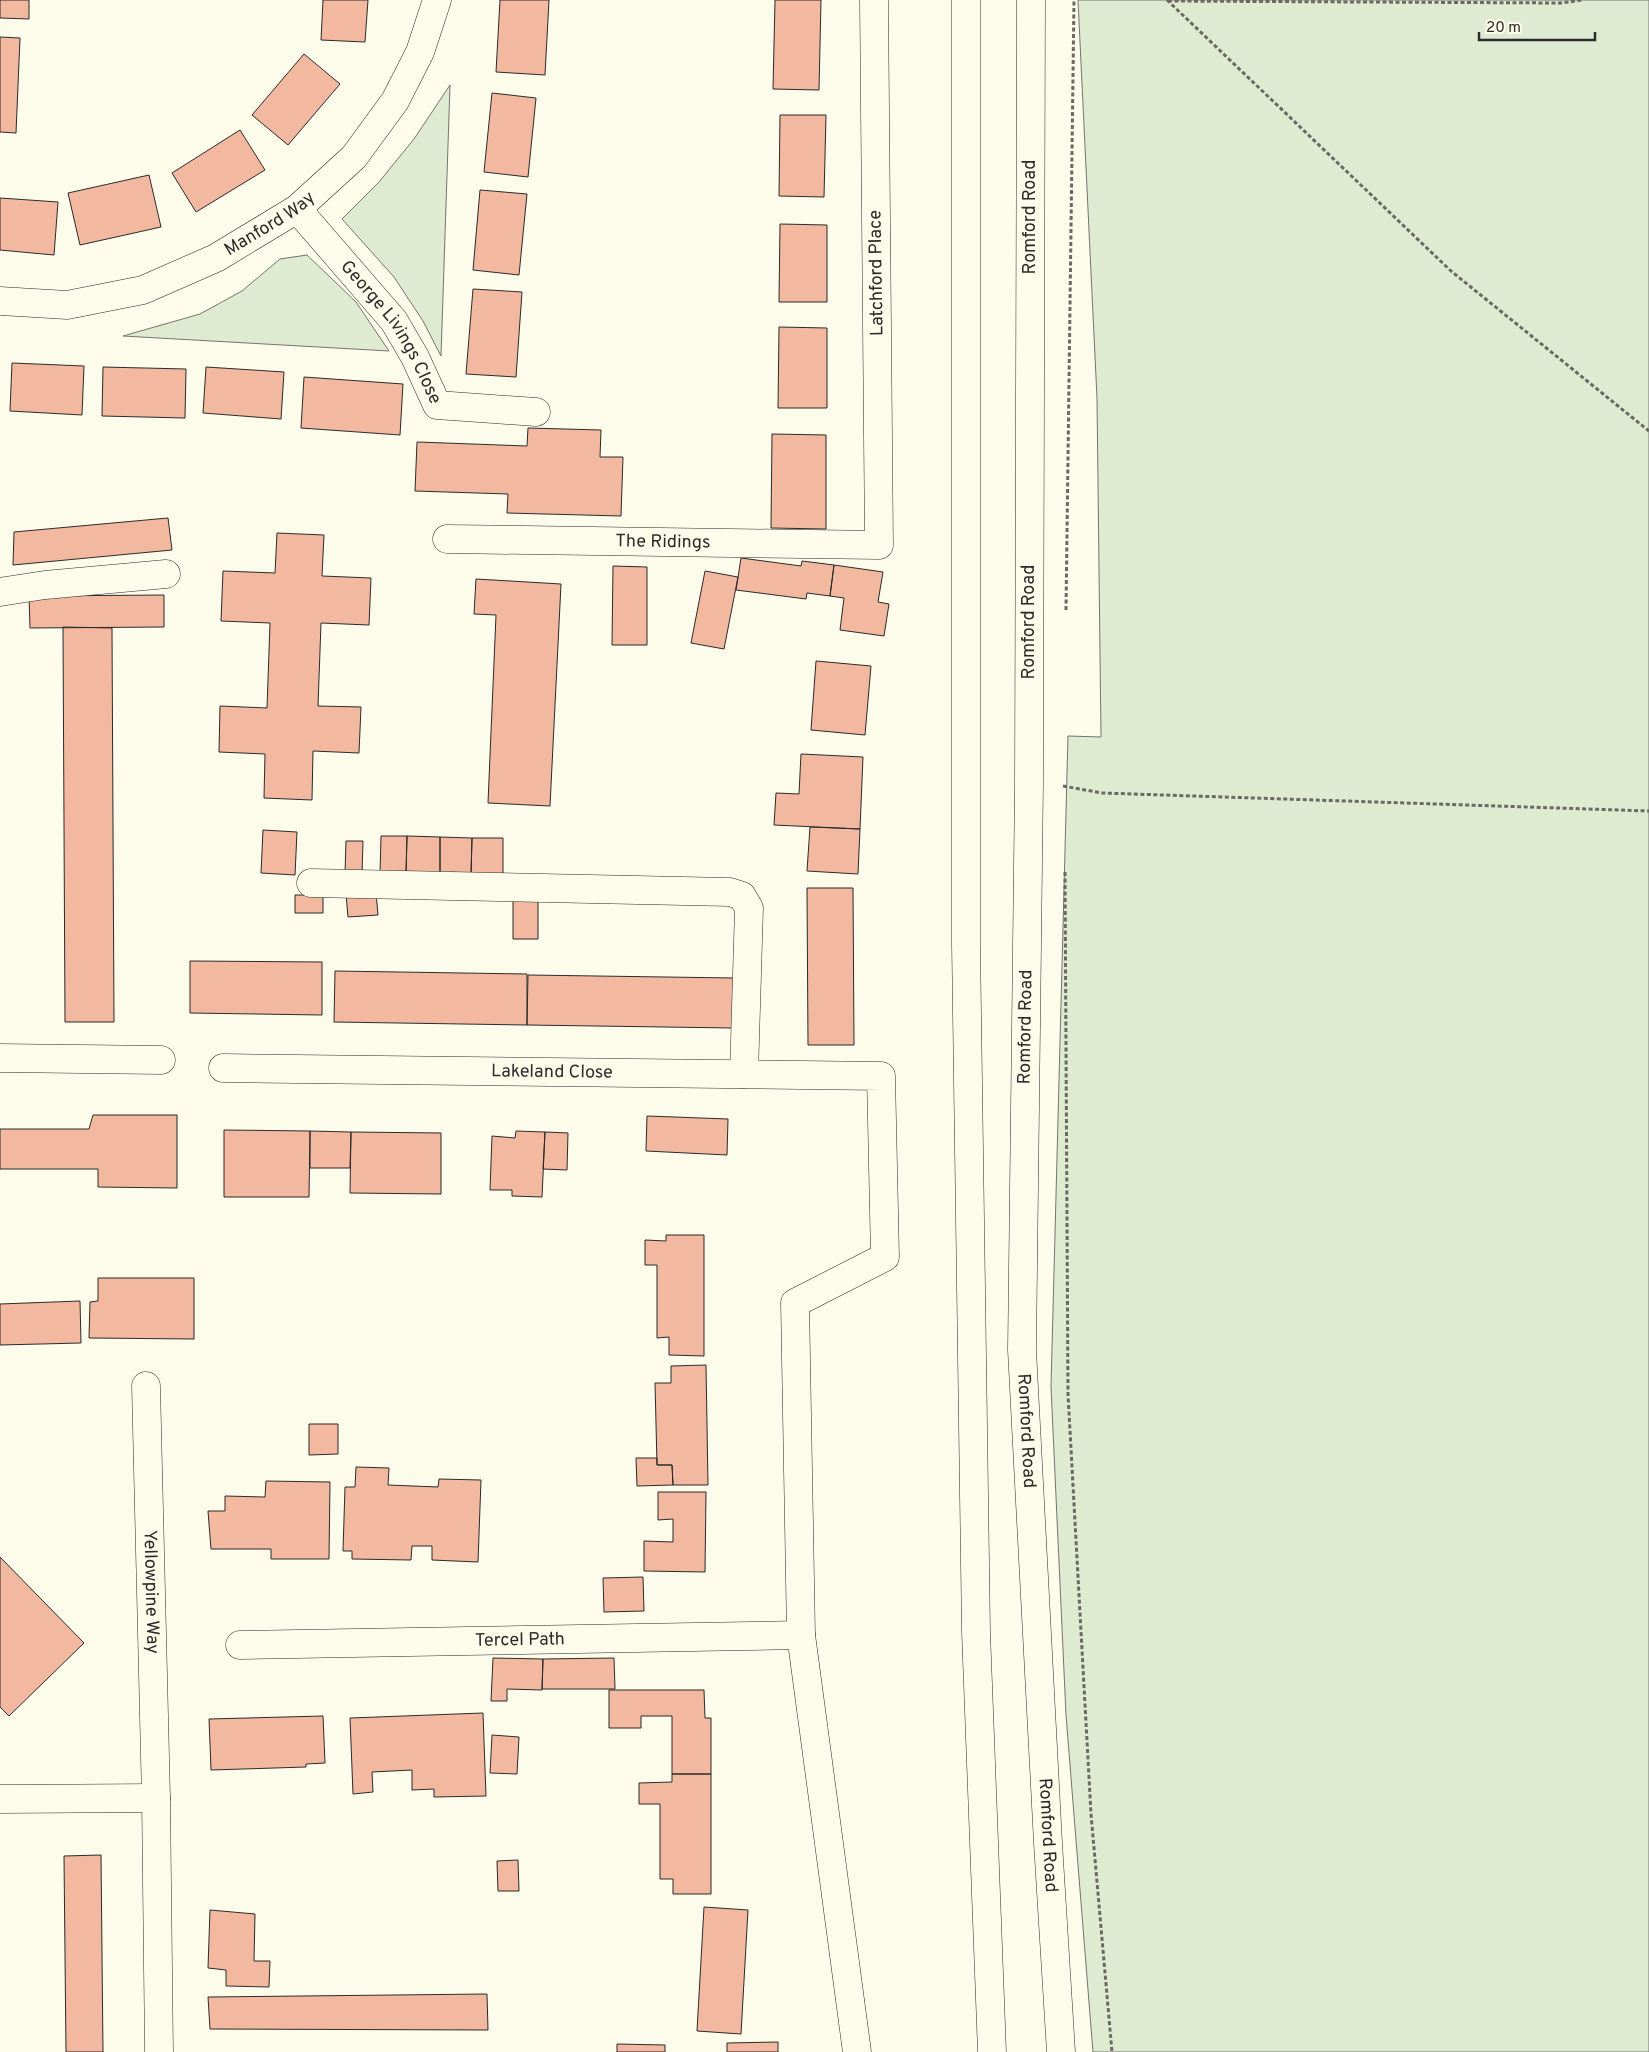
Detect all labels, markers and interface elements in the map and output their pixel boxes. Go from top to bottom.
scale bar [1479,10,1595,42]
text: 20 m [1486,19,1521,38]
street label: Romford Road [1019,160,1042,274]
street label: Manford Way [220,186,320,262]
street label: Latchford Place [864,210,890,336]
street label: George Livings Close [335,256,447,408]
street label: The Ridings [615,530,711,554]
street label: Romford Road [1018,565,1041,679]
street label: Romford Road [1014,969,1038,1085]
street label: Lakeland Close [491,1060,613,1084]
street label: Romford Road [1012,1373,1041,1489]
street label: Yellowpine Way [138,1530,164,1654]
street label: Tercel Path [475,1628,565,1652]
street label: Romford Road [1033,1777,1063,1893]

